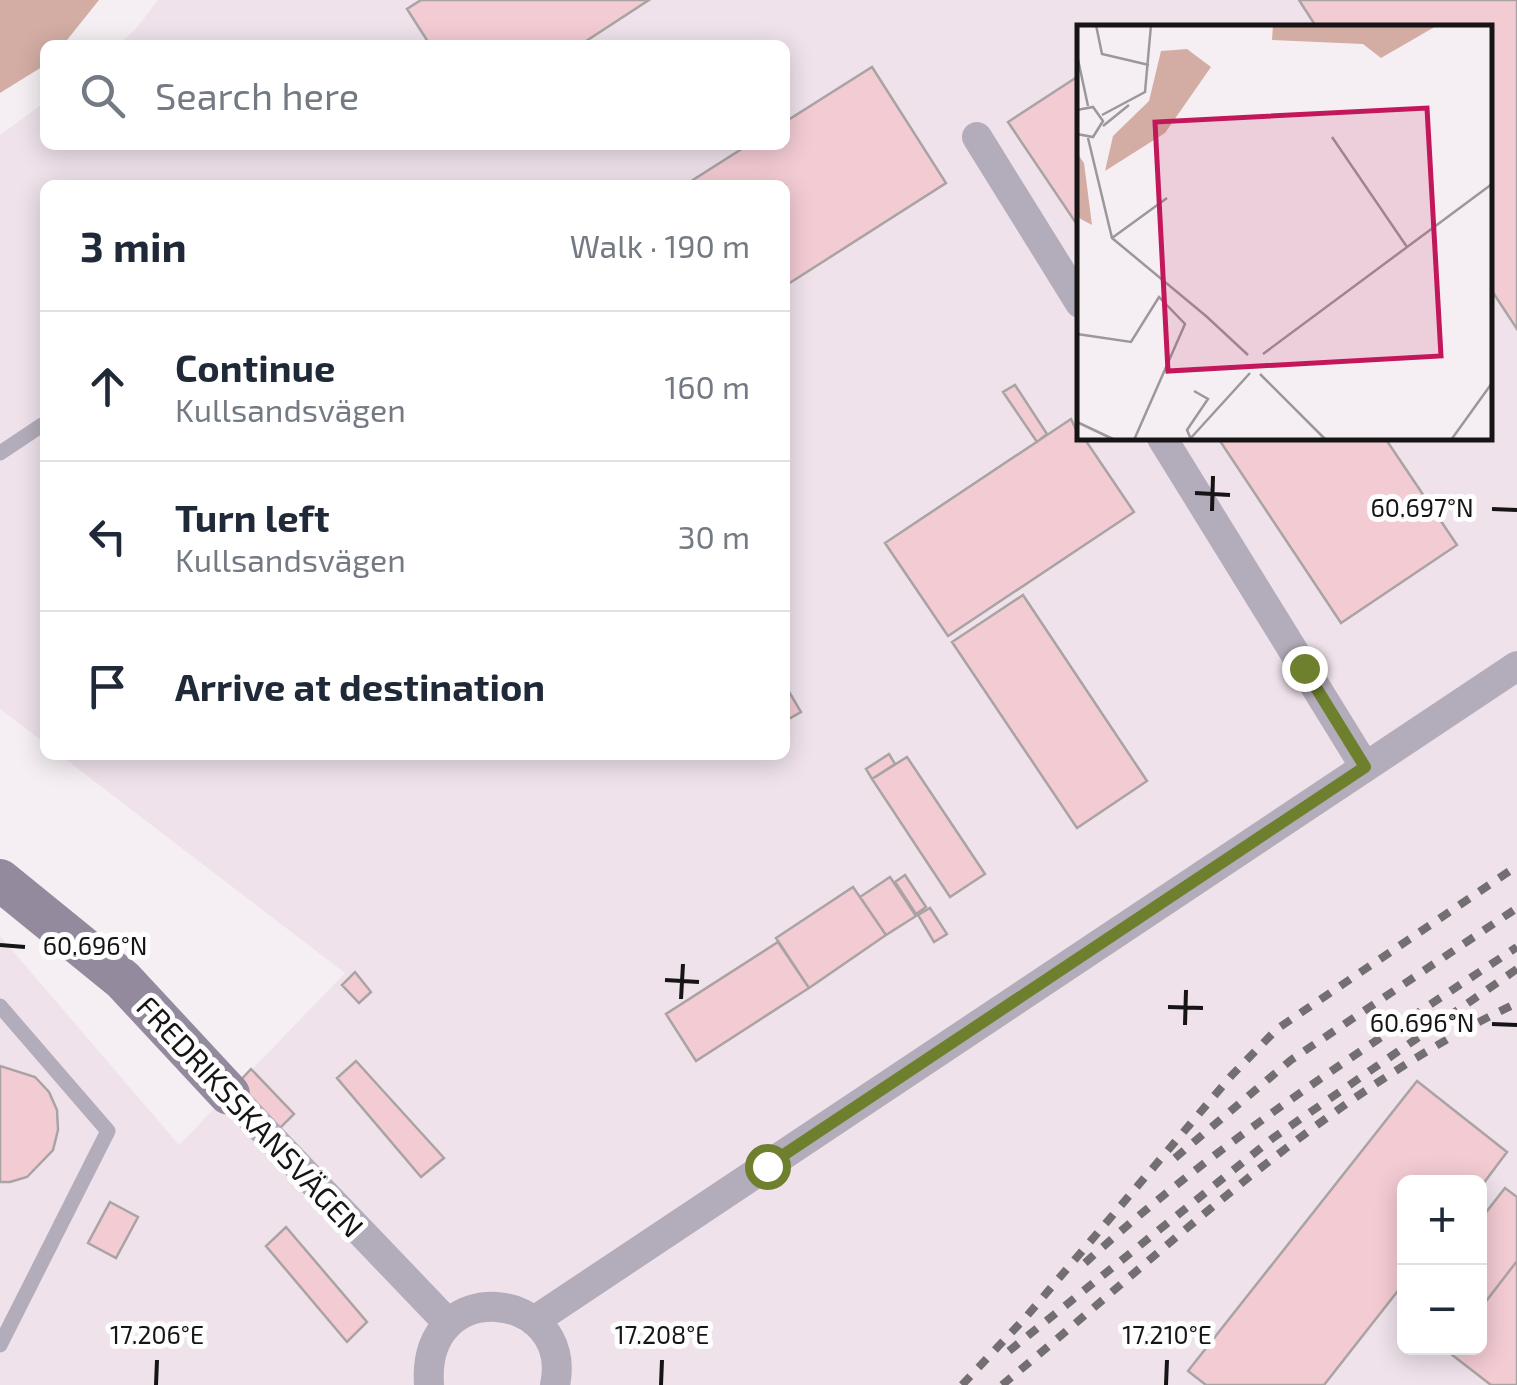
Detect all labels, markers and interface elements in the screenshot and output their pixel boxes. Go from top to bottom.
inset map [1077,25,1492,440]
search box [40,40,790,150]
icon: search [75,68,130,123]
text: Search here [155,72,359,118]
text: 3 min [80,220,187,270]
text: Walk · 190 m [570,226,750,264]
text: Continue [175,344,335,390]
icon: ahead [80,359,135,414]
text: 160 m [664,367,750,405]
text: Kullsandsvägen [175,390,406,428]
text: 60.697°N [1370,492,1474,522]
text: Turn left [175,494,330,540]
icon: left [80,509,135,564]
text: 30 m [678,517,750,555]
text: Kullsandsvägen [175,540,406,578]
route end [1282,646,1328,692]
icon: arrive [80,659,135,714]
text: Arrive at destination [175,663,545,709]
text: 60.696°N [43,930,147,960]
street label: FREDRIKSSKANSVÄGEN [130,988,372,1244]
text: 60.696°N [1370,1007,1474,1037]
route start [745,1144,791,1190]
map controls [1397,1175,1487,1355]
button: + [1397,1175,1487,1265]
button: − [1397,1265,1487,1355]
text: 17.206°E [110,1319,204,1349]
text: 17.208°E [615,1319,709,1349]
text: 17.210°E [1122,1319,1212,1349]

